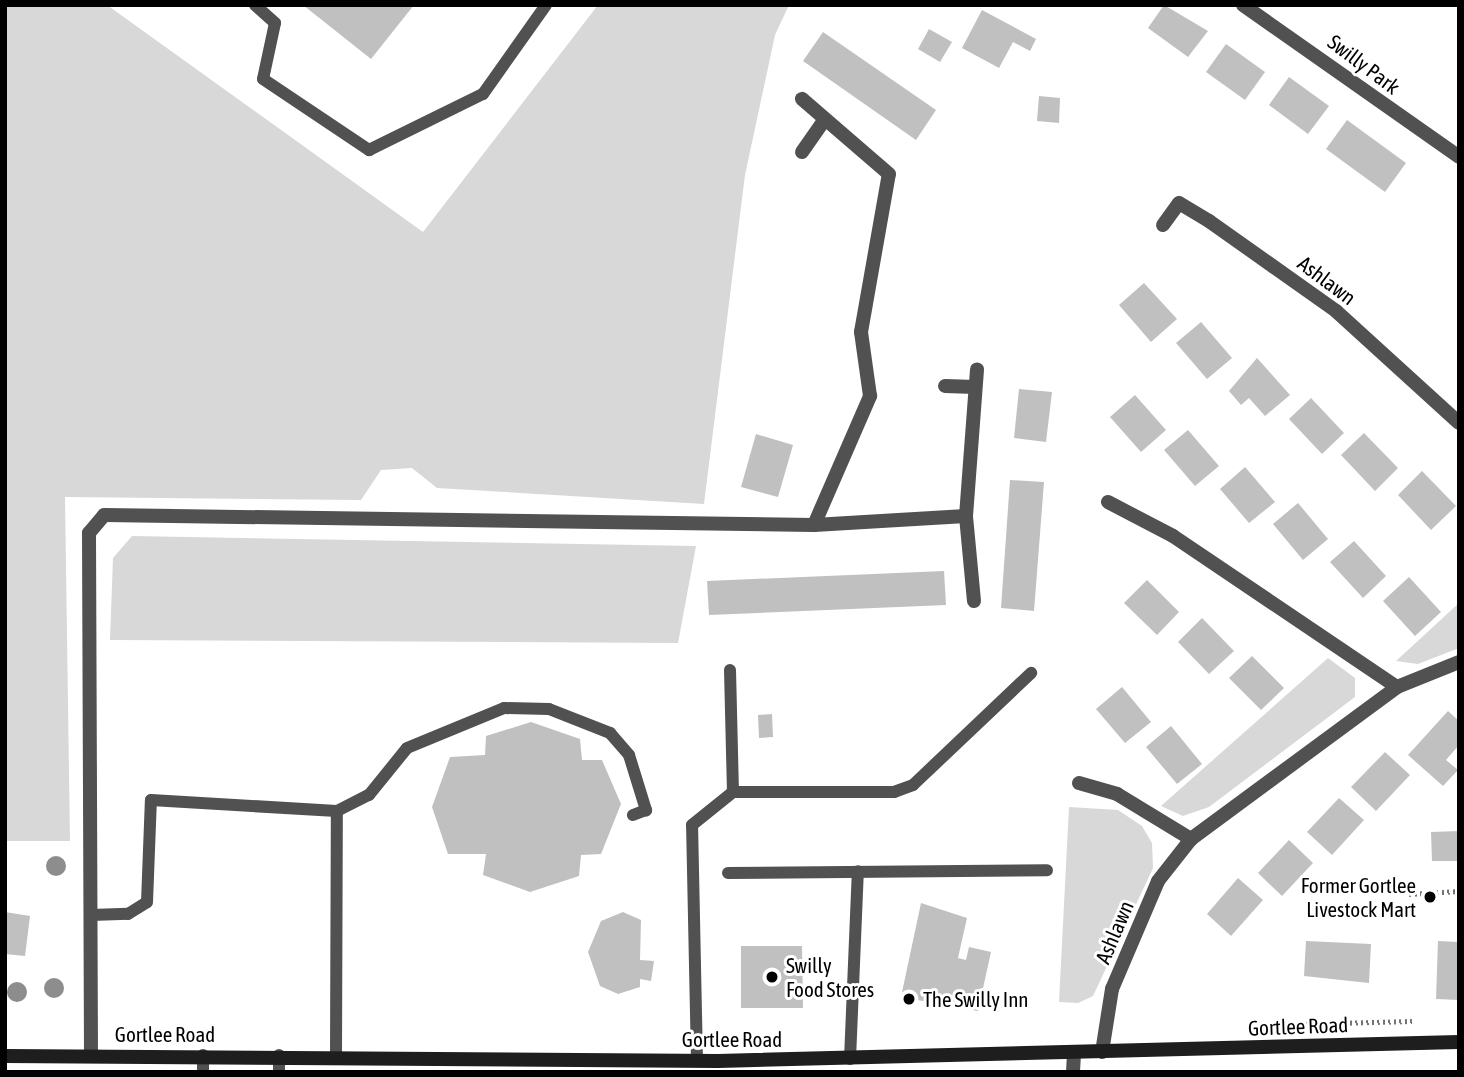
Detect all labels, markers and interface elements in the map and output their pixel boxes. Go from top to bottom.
street label: Swilly Park [1323,29,1405,99]
street label: Ashlawn [1293,250,1361,310]
place label: Former Gortlee Livestock Mart [1301,872,1416,922]
marker: Former Gortlee Livestock Mart [1422,889,1438,905]
street label: Ashlawn [1090,897,1138,967]
place label: Swilly Food Stores [786,952,874,1002]
marker: Swilly Food Stores [764,969,780,985]
place label: The Swilly Inn [923,986,1029,1012]
marker: The Swilly Inn [901,991,917,1007]
street label: Gortlee Road [1247,1012,1349,1040]
street label: Gortlee Road [115,1021,215,1047]
street label: Gortlee Road [682,1026,782,1052]

